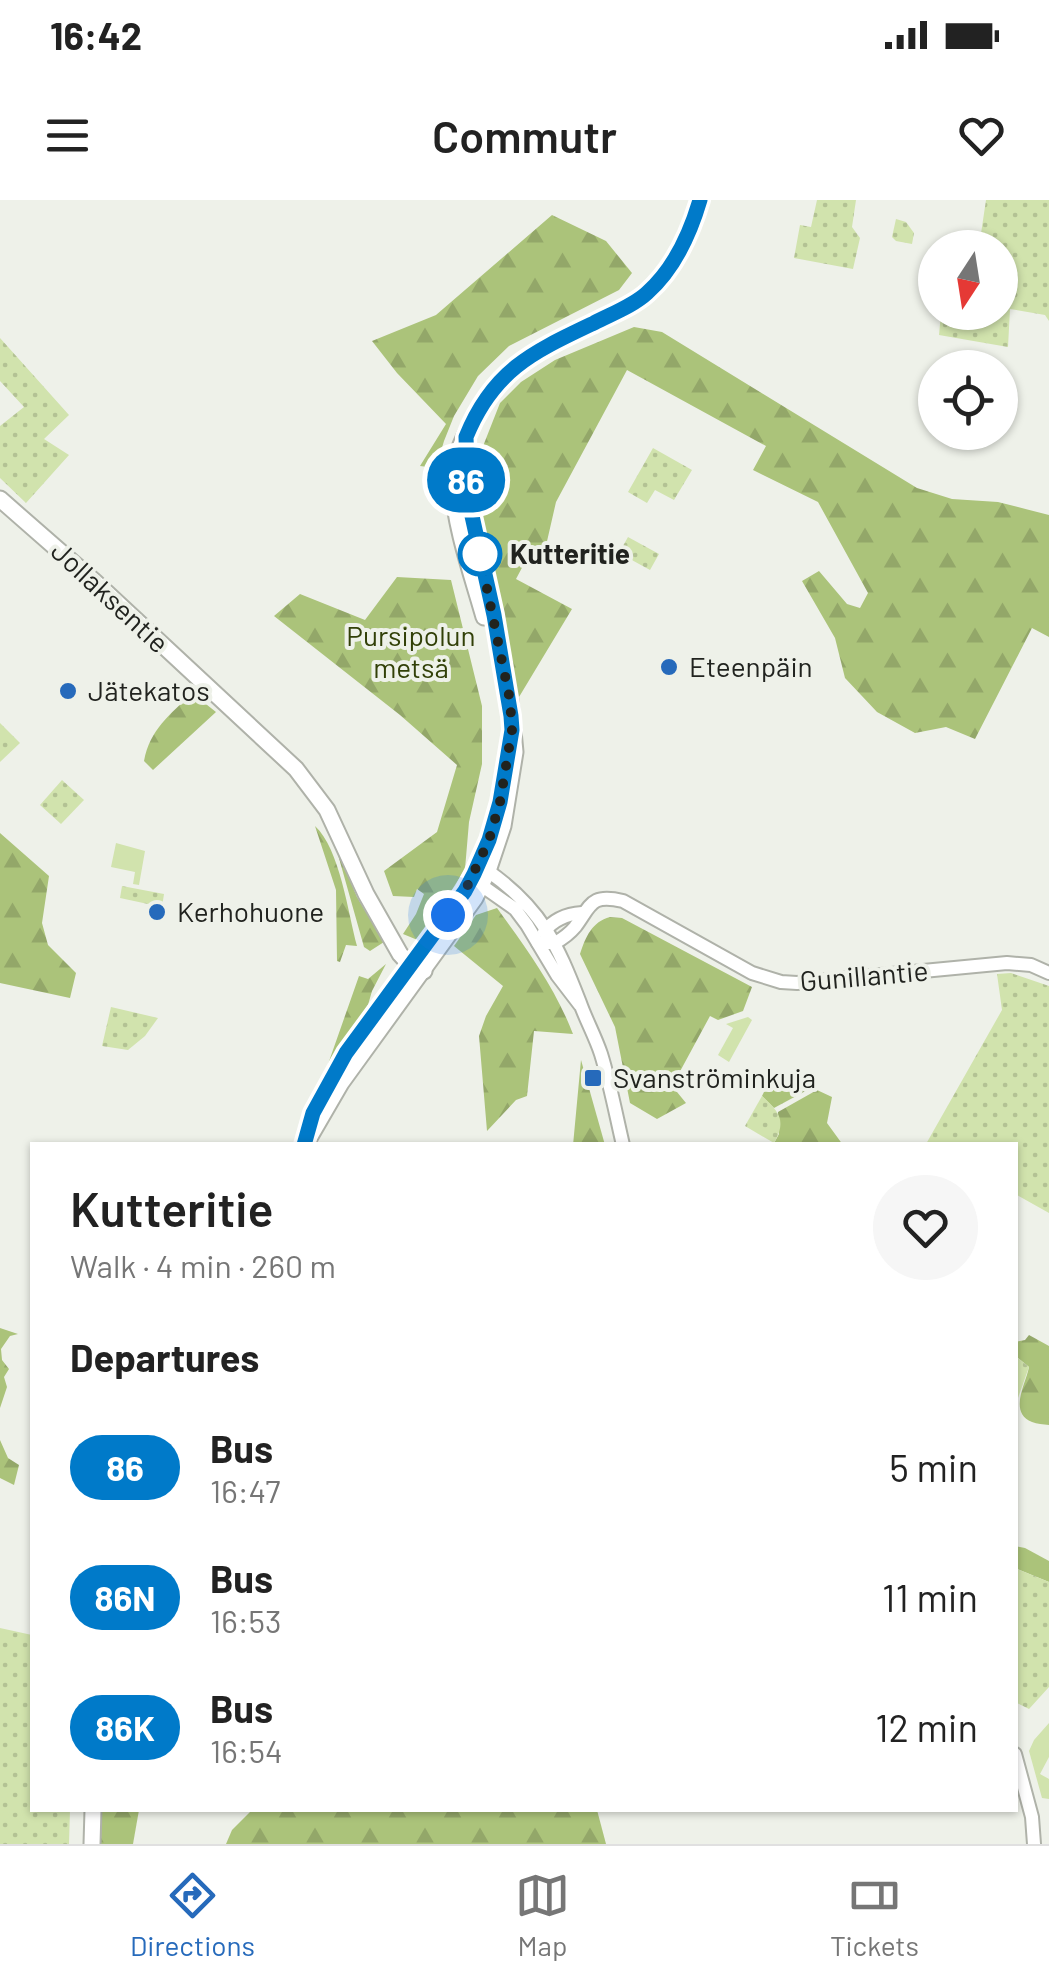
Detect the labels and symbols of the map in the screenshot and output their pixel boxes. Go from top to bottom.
north arrow [918,230,1018,330]
line badge: 86 [421,448,511,512]
street label: Jollaksentie [45,533,176,659]
marker: Kutteritie [459,533,501,575]
place label: Kutteritie [510,536,630,570]
park label: Pursipolun metsä [346,618,476,684]
place label: Eteenpäin [689,649,813,683]
marker: Eteenpäin [658,656,680,678]
place label: Jätekatos [88,673,210,707]
marker: Jätekatos [57,680,79,702]
your location [423,890,473,940]
place label: Kerhohuone [177,894,324,928]
marker: Kerhohuone [146,901,168,923]
street label: Gunillantie [798,952,930,998]
place label: Svanströminkuja [613,1060,816,1094]
marker: Svanströminkuja [582,1067,604,1089]

